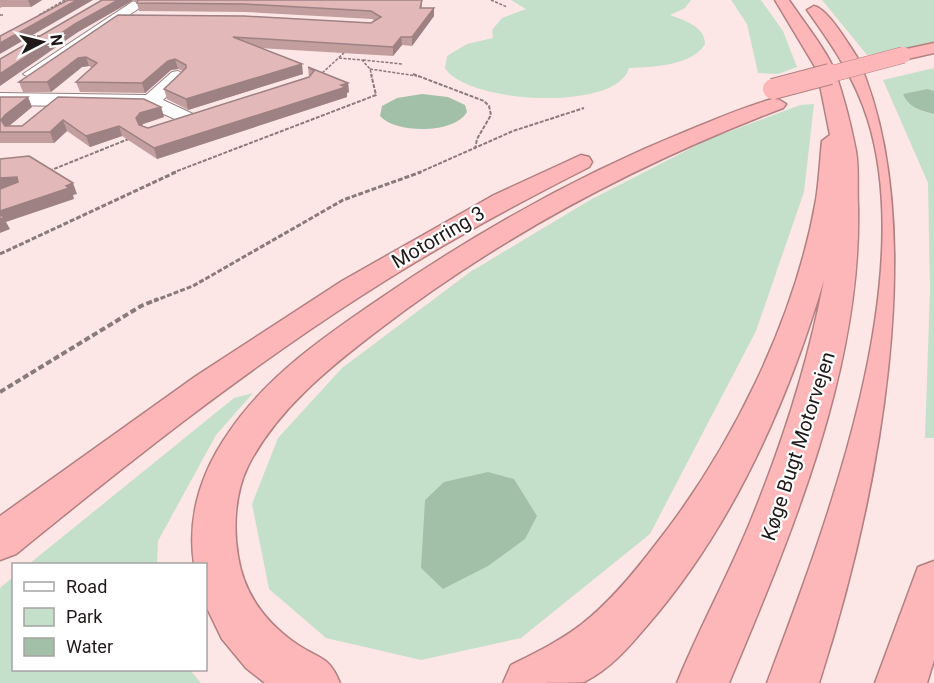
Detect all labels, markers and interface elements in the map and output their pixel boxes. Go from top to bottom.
north arrow [12,12,72,72]
text: N [46,33,67,47]
street label: Motorring 3 [387,201,489,273]
street label: Køge Bugt Motorvejen [756,349,840,543]
legend [12,563,207,671]
text: Road [66,576,107,597]
text: Park [66,606,103,627]
text: Water [66,636,113,657]

